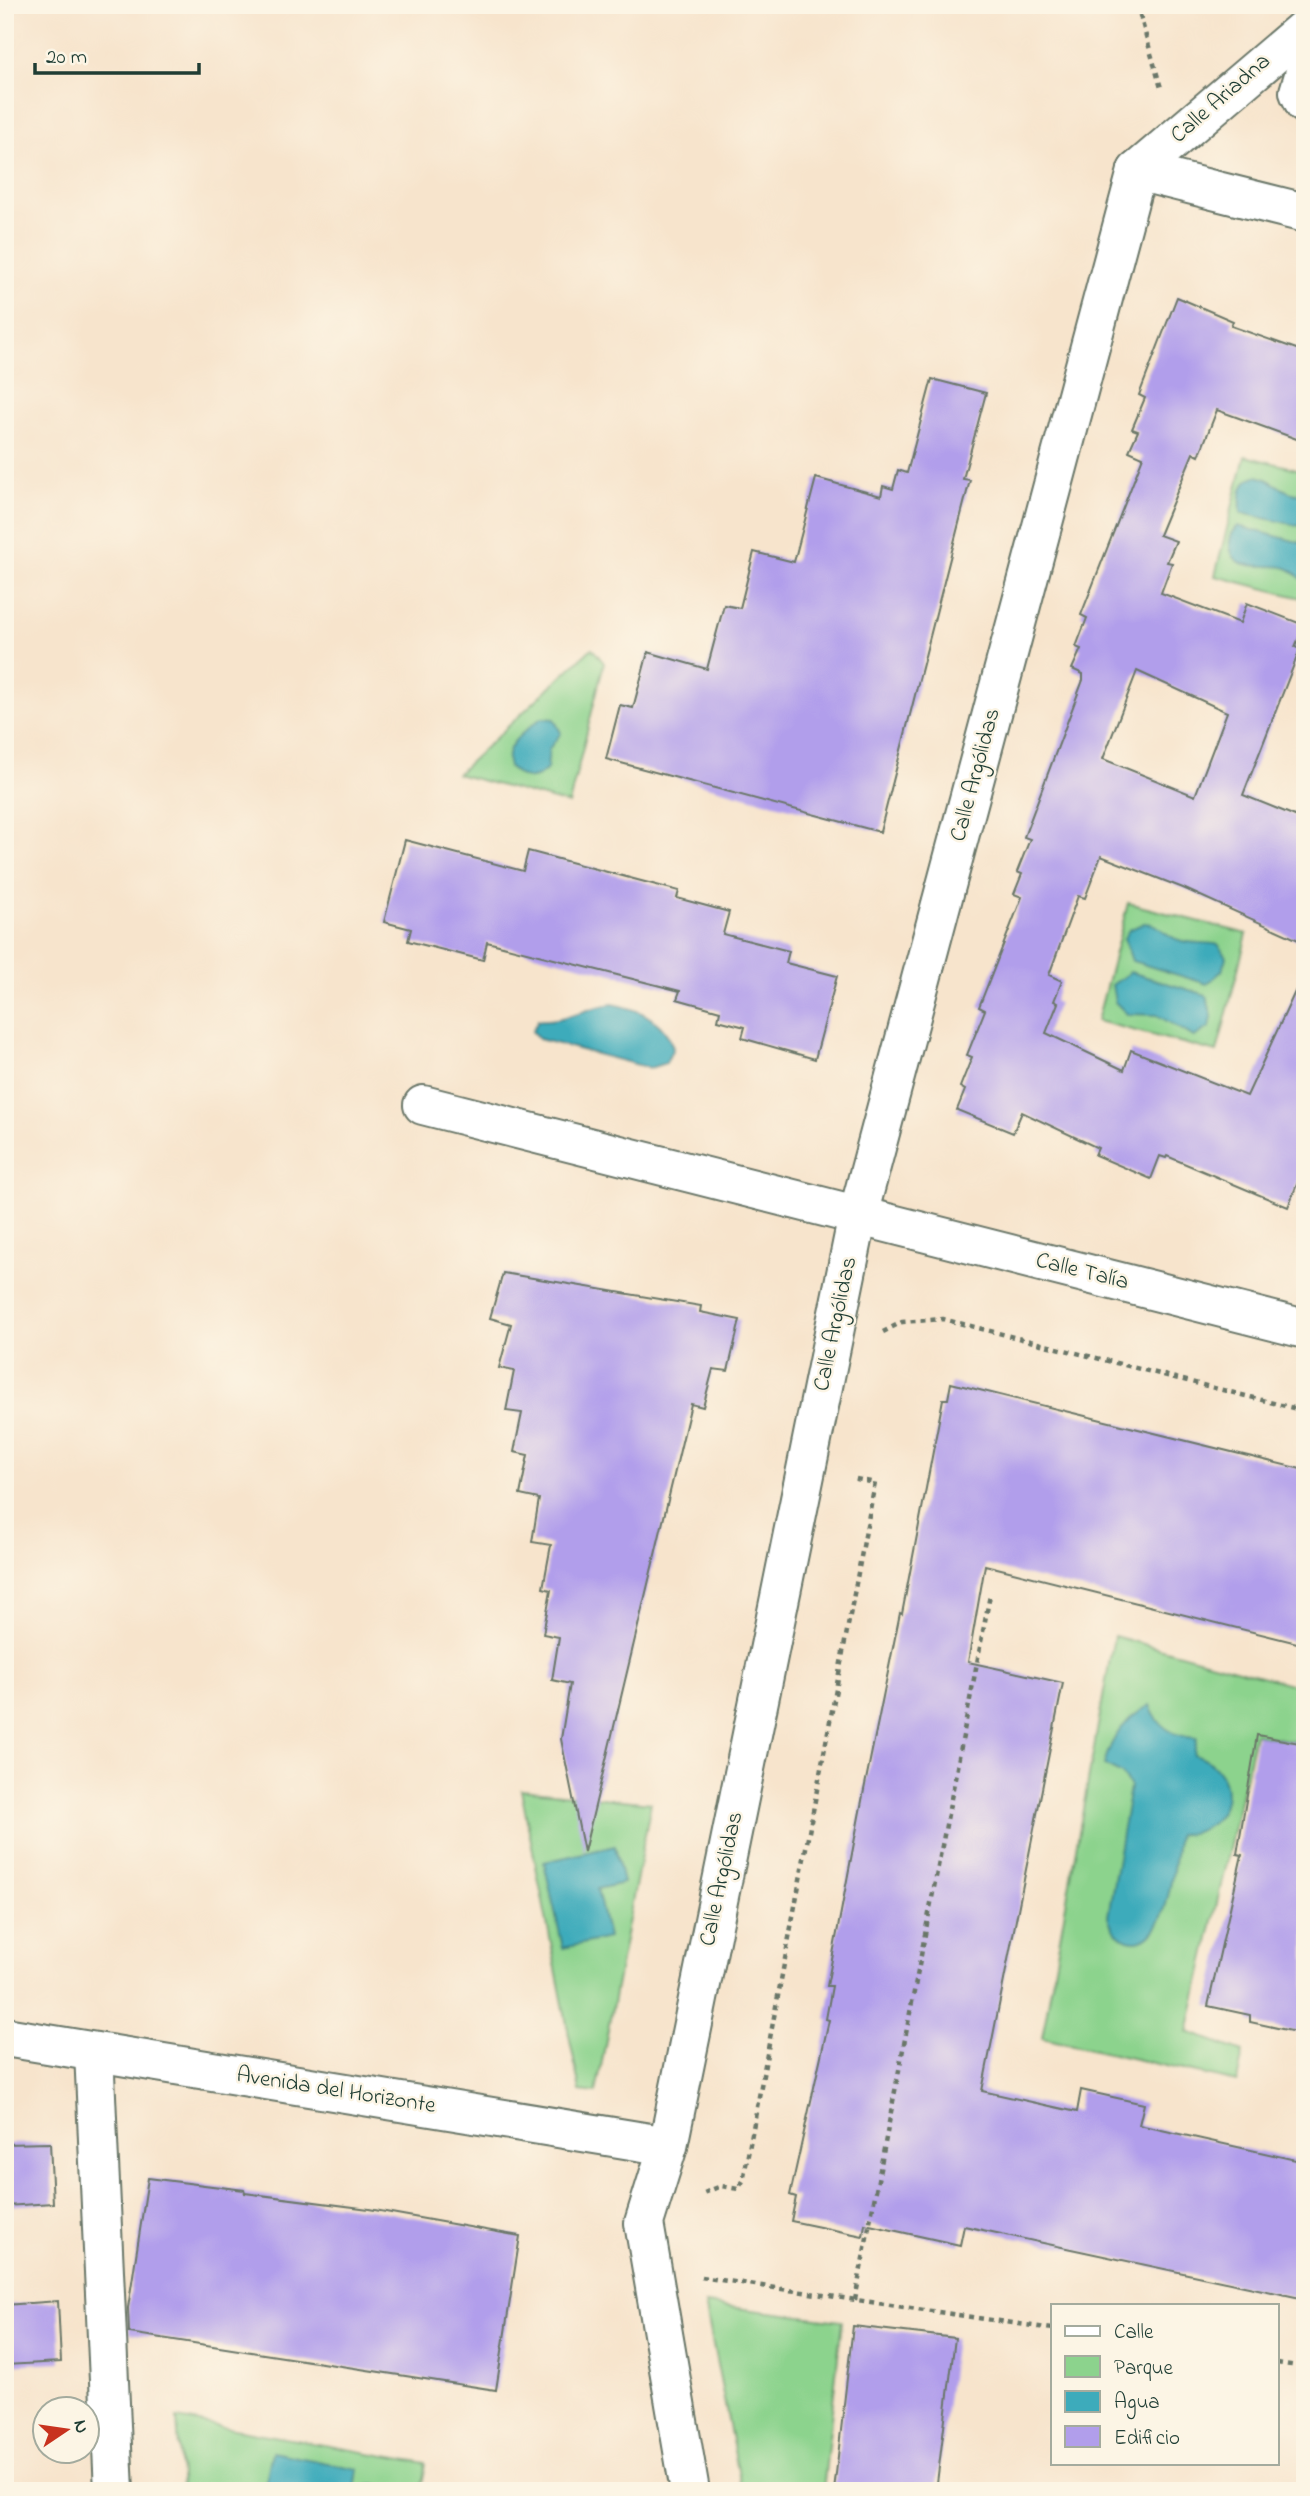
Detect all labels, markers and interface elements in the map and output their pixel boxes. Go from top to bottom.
scale bar [35,32,200,76]
text: 20 m [46,43,87,73]
street label: Calle Ariadna [1164,46,1278,152]
street label: Calle Argólidas [942,705,1011,846]
street label: Calle Talía [1032,1245,1132,1299]
street label: Calle Argólidas [806,1254,867,1395]
street label: Calle Argólidas [692,1809,753,1950]
street label: Avenida del Horizonte [234,2059,439,2123]
legend [1051,2304,1278,2464]
text: Calle [1114,2318,1154,2348]
text: Parque [1114,2354,1173,2384]
text: Agua [1114,2388,1160,2420]
north arrow [32,2394,102,2464]
text: N [66,2417,95,2436]
text: Edificio [1114,2424,1180,2454]

